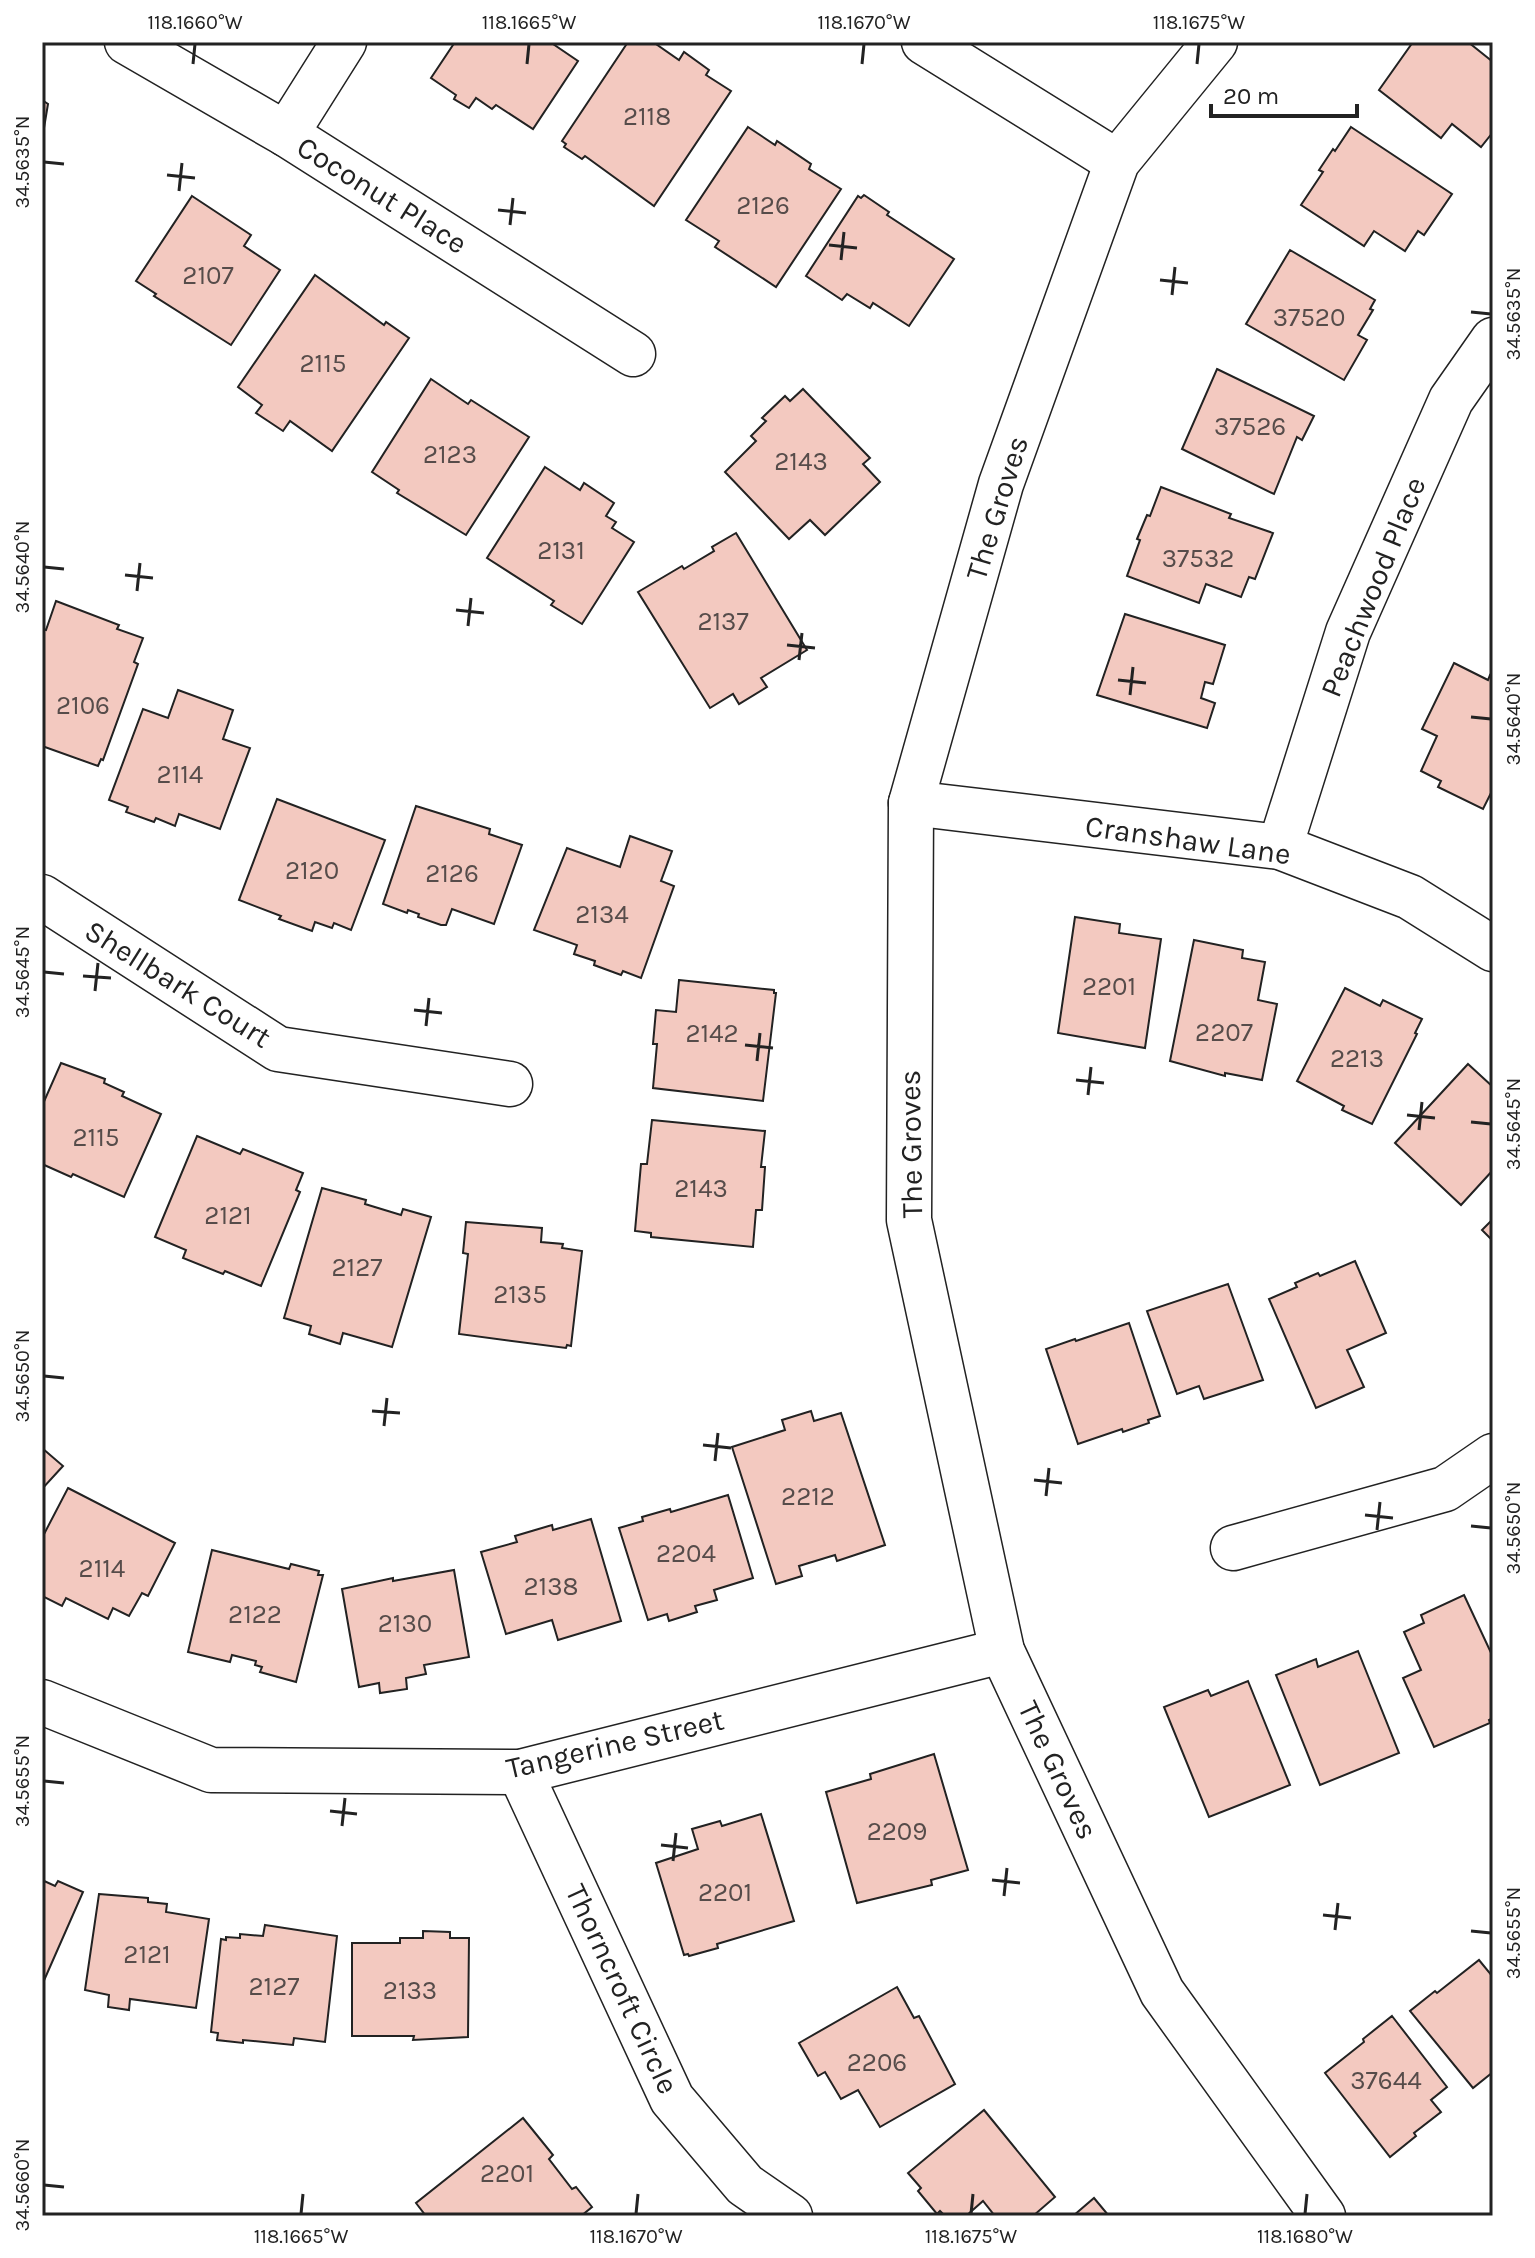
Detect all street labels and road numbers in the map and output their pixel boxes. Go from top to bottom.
street label: Coconut Place [290,128,474,262]
street label: The Groves [958,432,1036,584]
street label: Peachwood Place [1312,472,1434,702]
street label: Cranshaw Lane [1083,808,1293,872]
street label: Shellbark Court [78,912,278,1056]
street label: The Groves [892,1069,930,1219]
street label: The Groves [1010,1695,1106,1845]
street label: Tangerine Street [503,1701,727,1787]
street label: Thorncroft Circle [558,1878,686,2100]

